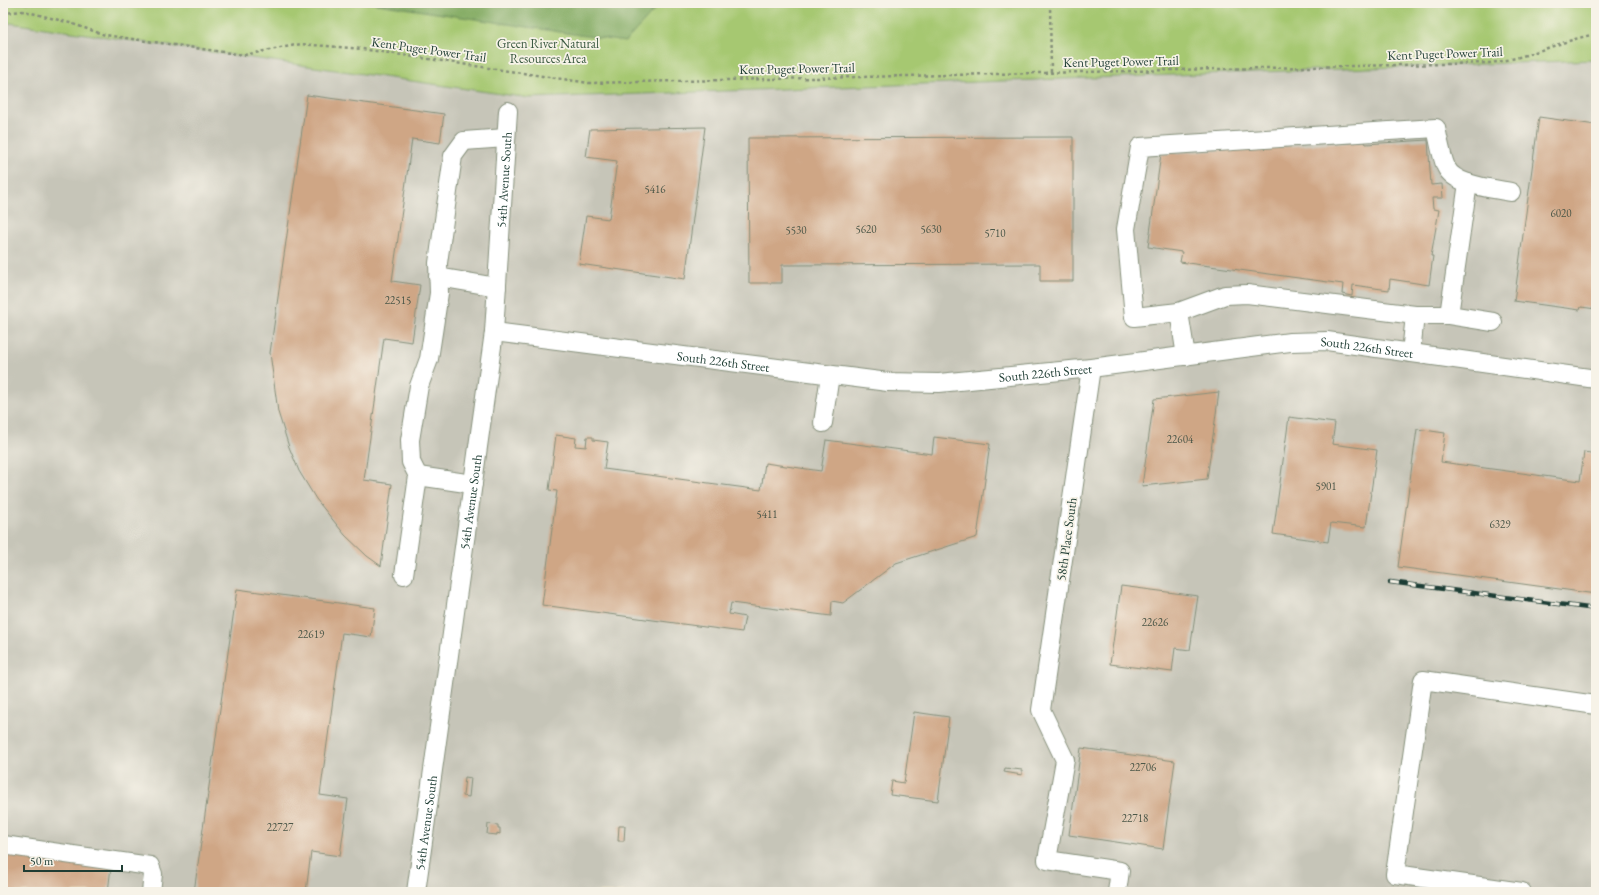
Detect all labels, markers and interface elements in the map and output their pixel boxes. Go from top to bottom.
street label: Kent Puget Power Trail [371,33,487,66]
park label: Green River Natural Resources Area [497,35,599,67]
street label: Kent Puget Power Trail [1387,43,1503,64]
street label: Kent Puget Power Trail [1063,52,1179,71]
street label: Kent Puget Power Trail [739,59,855,78]
street label: 54th Avenue South [493,131,516,228]
house number: 5416 [644,182,666,196]
house number: 6020 [1550,206,1572,220]
house number: 5620 [855,222,877,236]
house number: 5630 [920,222,942,236]
house number: 5530 [785,223,807,237]
house number: 5710 [984,226,1006,240]
house number: 22515 [385,293,411,307]
street label: South 226th Street [1320,333,1414,362]
street label: South 226th Street [676,347,771,376]
street label: South 226th Street [998,360,1093,386]
house number: 22604 [1167,432,1194,446]
street label: 54th Avenue South [456,453,486,551]
house number: 5901 [1315,479,1337,493]
street label: 58th Place South [1052,496,1081,582]
house number: 5411 [756,507,778,521]
house number: 6329 [1489,517,1511,531]
house number: 22626 [1142,615,1169,629]
house number: 22619 [298,627,325,641]
house number: 22706 [1130,760,1157,774]
street label: 54th Avenue South [411,774,441,871]
house number: 22718 [1122,811,1148,825]
house number: 22727 [267,820,294,834]
scale bar [24,847,122,873]
text: 50 m [30,853,54,869]

